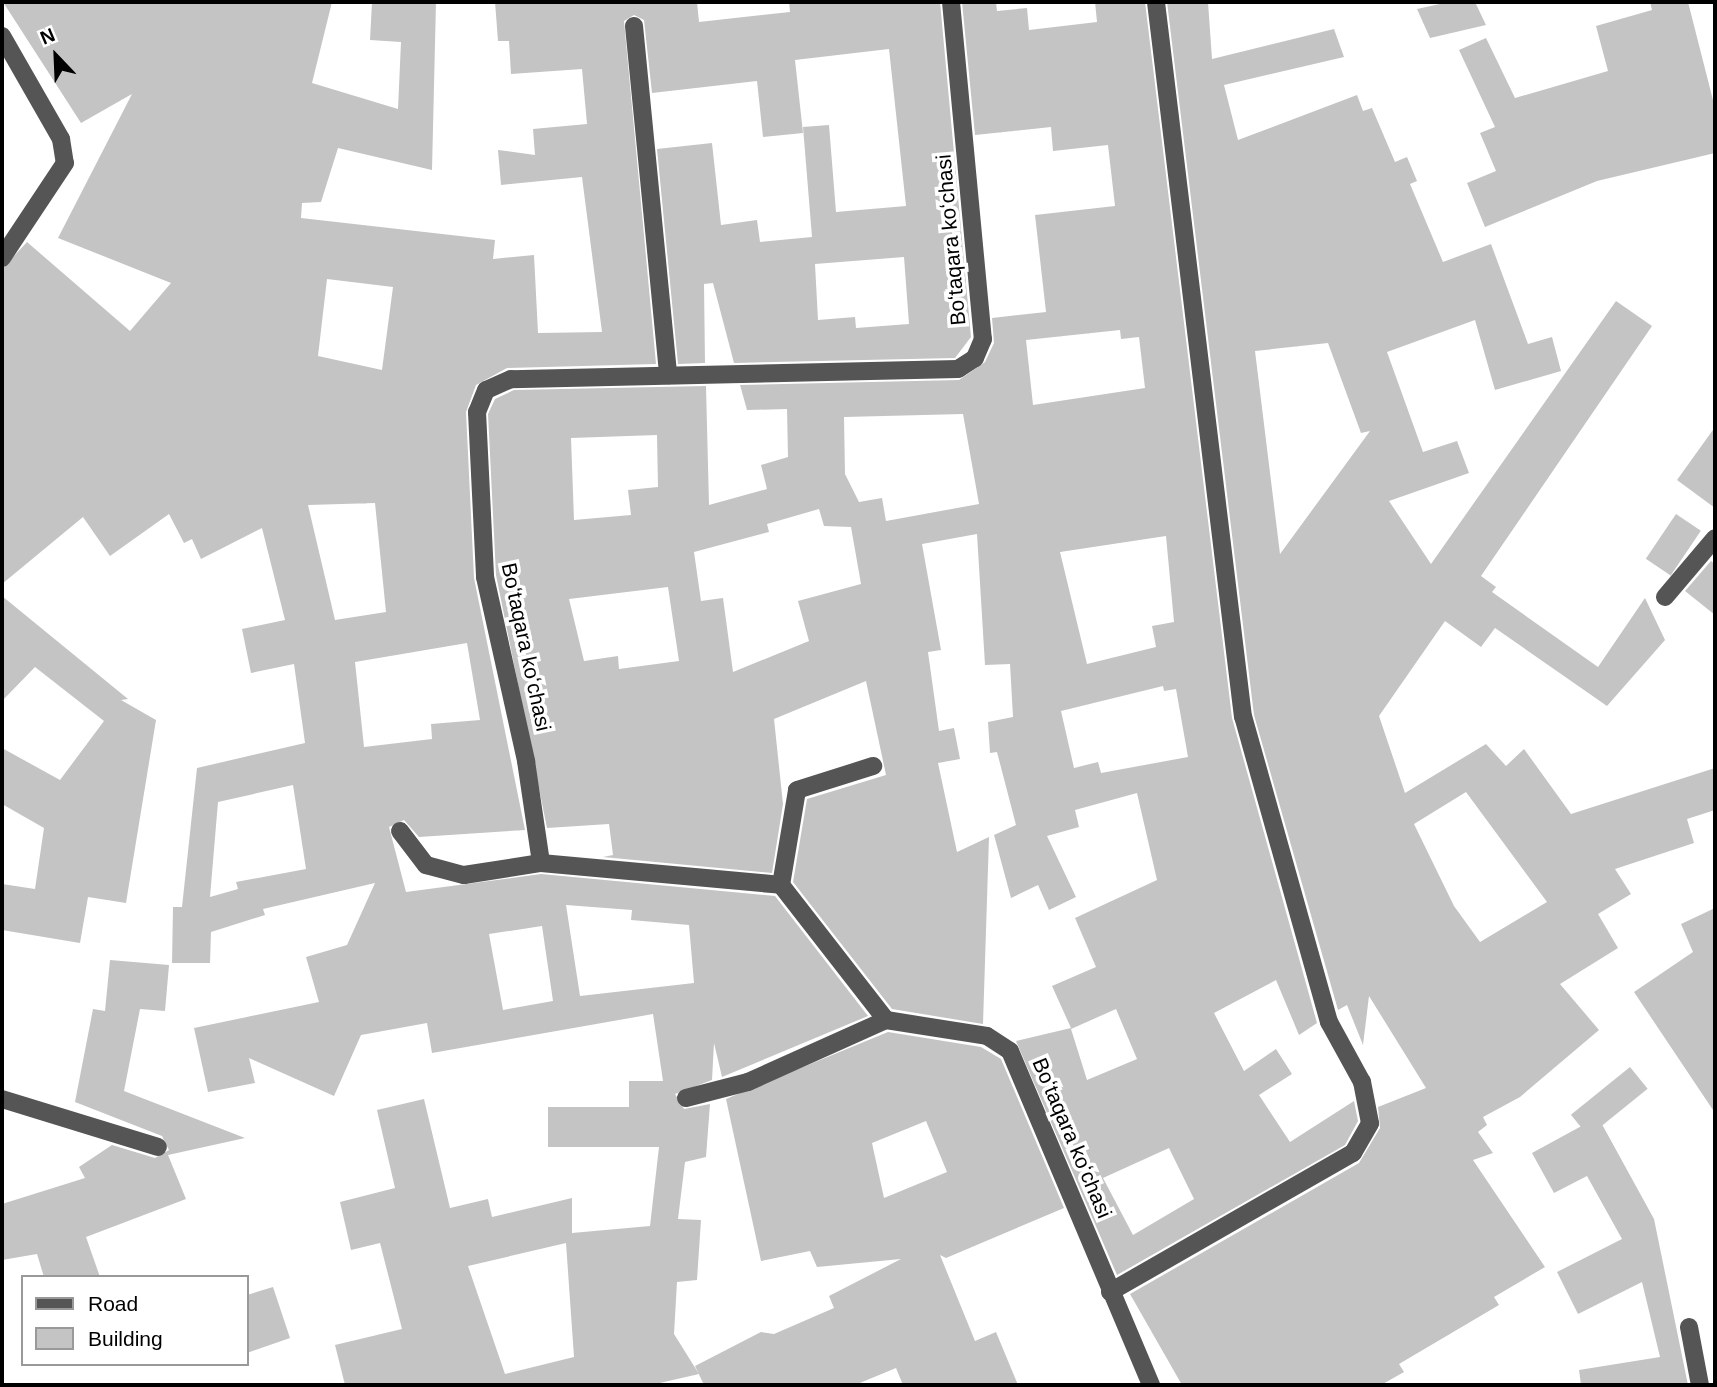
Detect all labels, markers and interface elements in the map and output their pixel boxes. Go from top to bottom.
north arrow [21,21,91,91]
text: N [37,24,58,49]
street label: Boʻtaqara koʻchasi [931,153,971,327]
street label: Boʻtaqara koʻchasi [496,560,556,734]
street label: Boʻtaqara koʻchasi [1027,1054,1117,1222]
legend [21,1275,248,1366]
text: Road [88,1292,138,1315]
text: Building [88,1327,163,1350]

